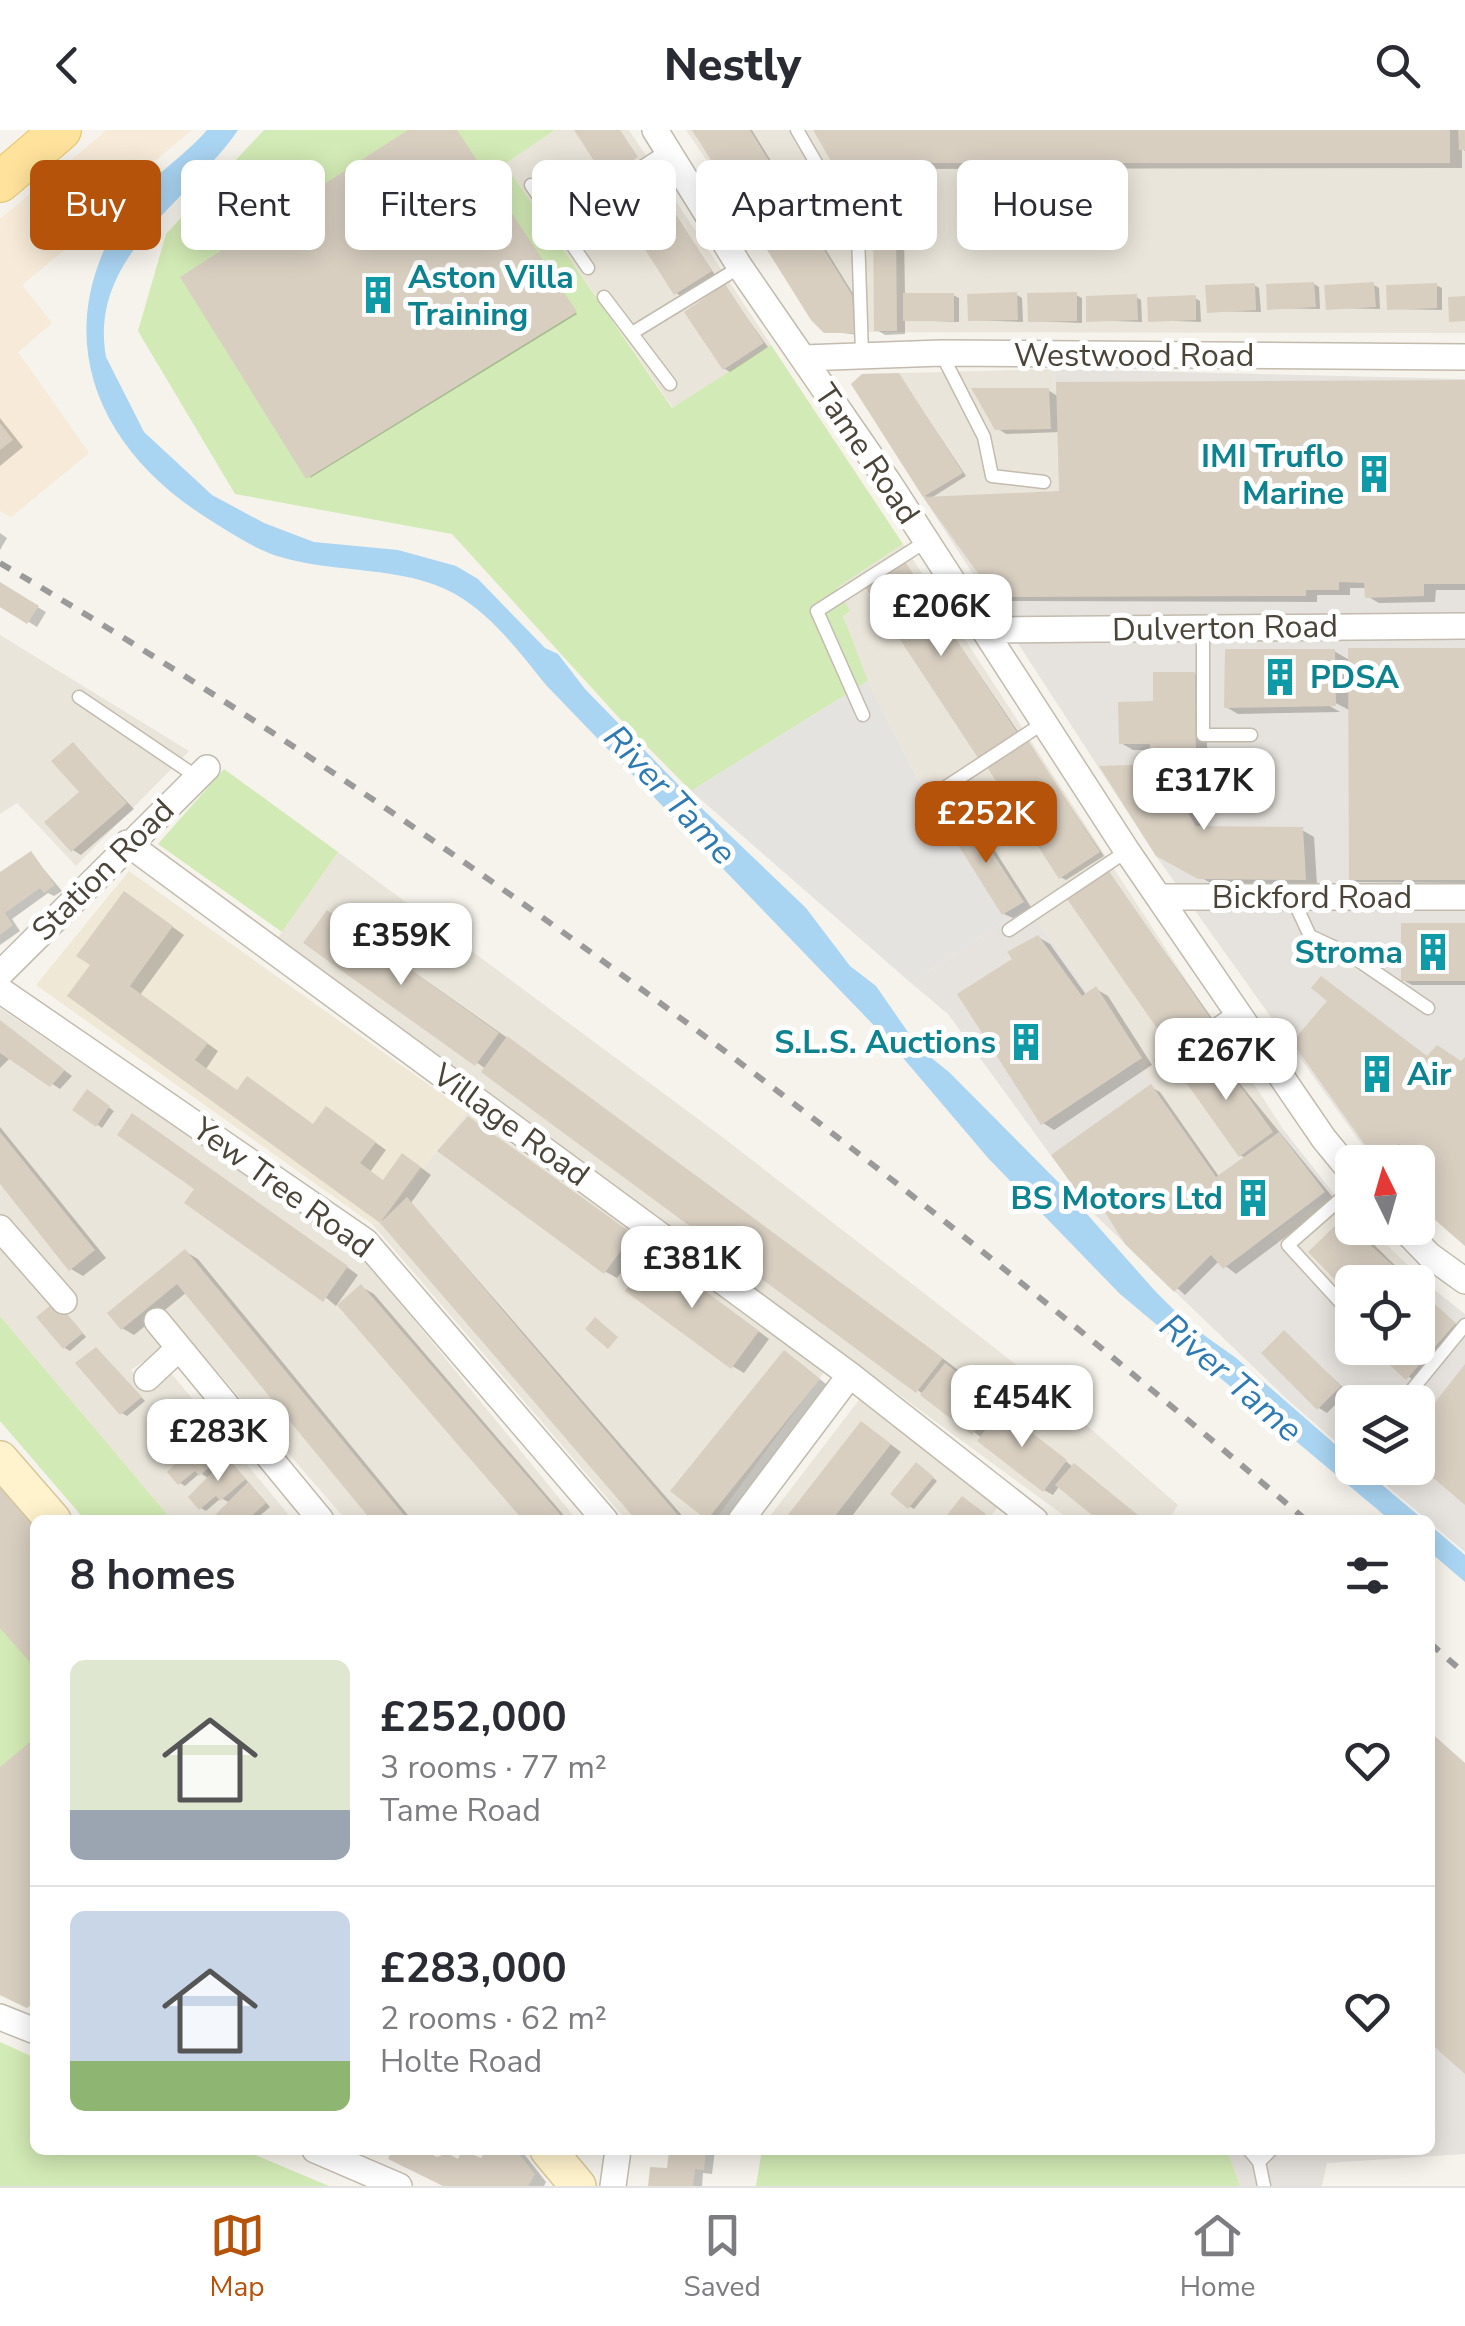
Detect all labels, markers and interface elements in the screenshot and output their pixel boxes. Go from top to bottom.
text: Nestly [664,35,801,96]
icon: back [40,38,95,93]
icon: search [1370,38,1425,93]
chip: Buy [30,160,161,250]
chip: Rent [181,160,325,250]
chip: Filters [345,160,512,250]
chip: New [532,160,676,250]
chip: Apartment [696,160,937,250]
chip: House [957,160,1128,250]
place label: Aston Villa Training [408,256,574,336]
building icon: Aston Villa Training [357,274,399,316]
street label: Westwood Road [1014,334,1254,377]
street label: Tame Road [804,375,930,533]
place label: IMI Truflo Marine [1201,435,1344,515]
building icon: IMI Truflo Marine [1353,453,1395,495]
pin: £206K [871,574,1011,659]
text: £206K [892,585,990,628]
street label: Dulverton Road [1112,605,1338,651]
building icon: PDSA [1259,656,1301,698]
place label: PDSA [1310,656,1399,699]
water label: River Tame [593,715,747,875]
pin: £317K [1134,748,1274,833]
text: £317K [1155,759,1253,802]
pin: £252K [916,781,1056,866]
street label: Station Road [22,789,184,951]
text: £252K [937,792,1035,835]
street label: Bickford Road [1212,876,1412,919]
pin: £359K [331,903,471,988]
text: £359K [352,914,450,957]
place label: Stroma [1294,931,1403,974]
building icon: Stroma [1412,931,1454,973]
pin: £267K [1156,1018,1296,1103]
place label: S.L.S. Auctions [774,1021,996,1064]
building icon: S.L.S. Auctions [1005,1021,1047,1063]
text: £267K [1177,1029,1275,1072]
street label: Village Road [423,1053,598,1196]
building icon: Air [1356,1053,1398,1095]
place label: Air [1407,1053,1452,1096]
street label: Yew Tree Road [183,1107,382,1268]
north arrow [1335,1145,1435,1245]
map controls [1335,1145,1435,1485]
place label: BS Motors Ltd [1011,1177,1223,1220]
building icon: BS Motors Ltd [1232,1177,1274,1219]
pin: £381K [622,1226,762,1311]
text: £381K [643,1237,741,1280]
button: locate [1335,1265,1435,1365]
water label: River Tame [1150,1303,1312,1453]
pin: £454K [952,1365,1092,1450]
text: £454K [973,1376,1071,1419]
button: layers [1335,1385,1435,1485]
pin: £283K [148,1399,288,1484]
text: £283K [169,1410,267,1453]
text: 8 homes [70,1547,235,1604]
icon: filters [1340,1548,1395,1603]
text: £252,000 [380,1689,567,1746]
icon: home [150,1700,270,1820]
icon: heart [1340,1733,1395,1788]
text: 3 rooms · 77 m² [380,1746,607,1789]
text: Tame Road [380,1789,541,1832]
text: £283,000 [380,1940,567,1997]
icon: home [150,1951,270,2071]
icon: heart [1340,1984,1395,2039]
text: 2 rooms · 62 m² [380,1997,607,2040]
text: Holte Road [380,2040,542,2083]
tab: Map [209,2208,265,2306]
tab: Saved [683,2208,761,2306]
tab: Home [1180,2208,1256,2306]

